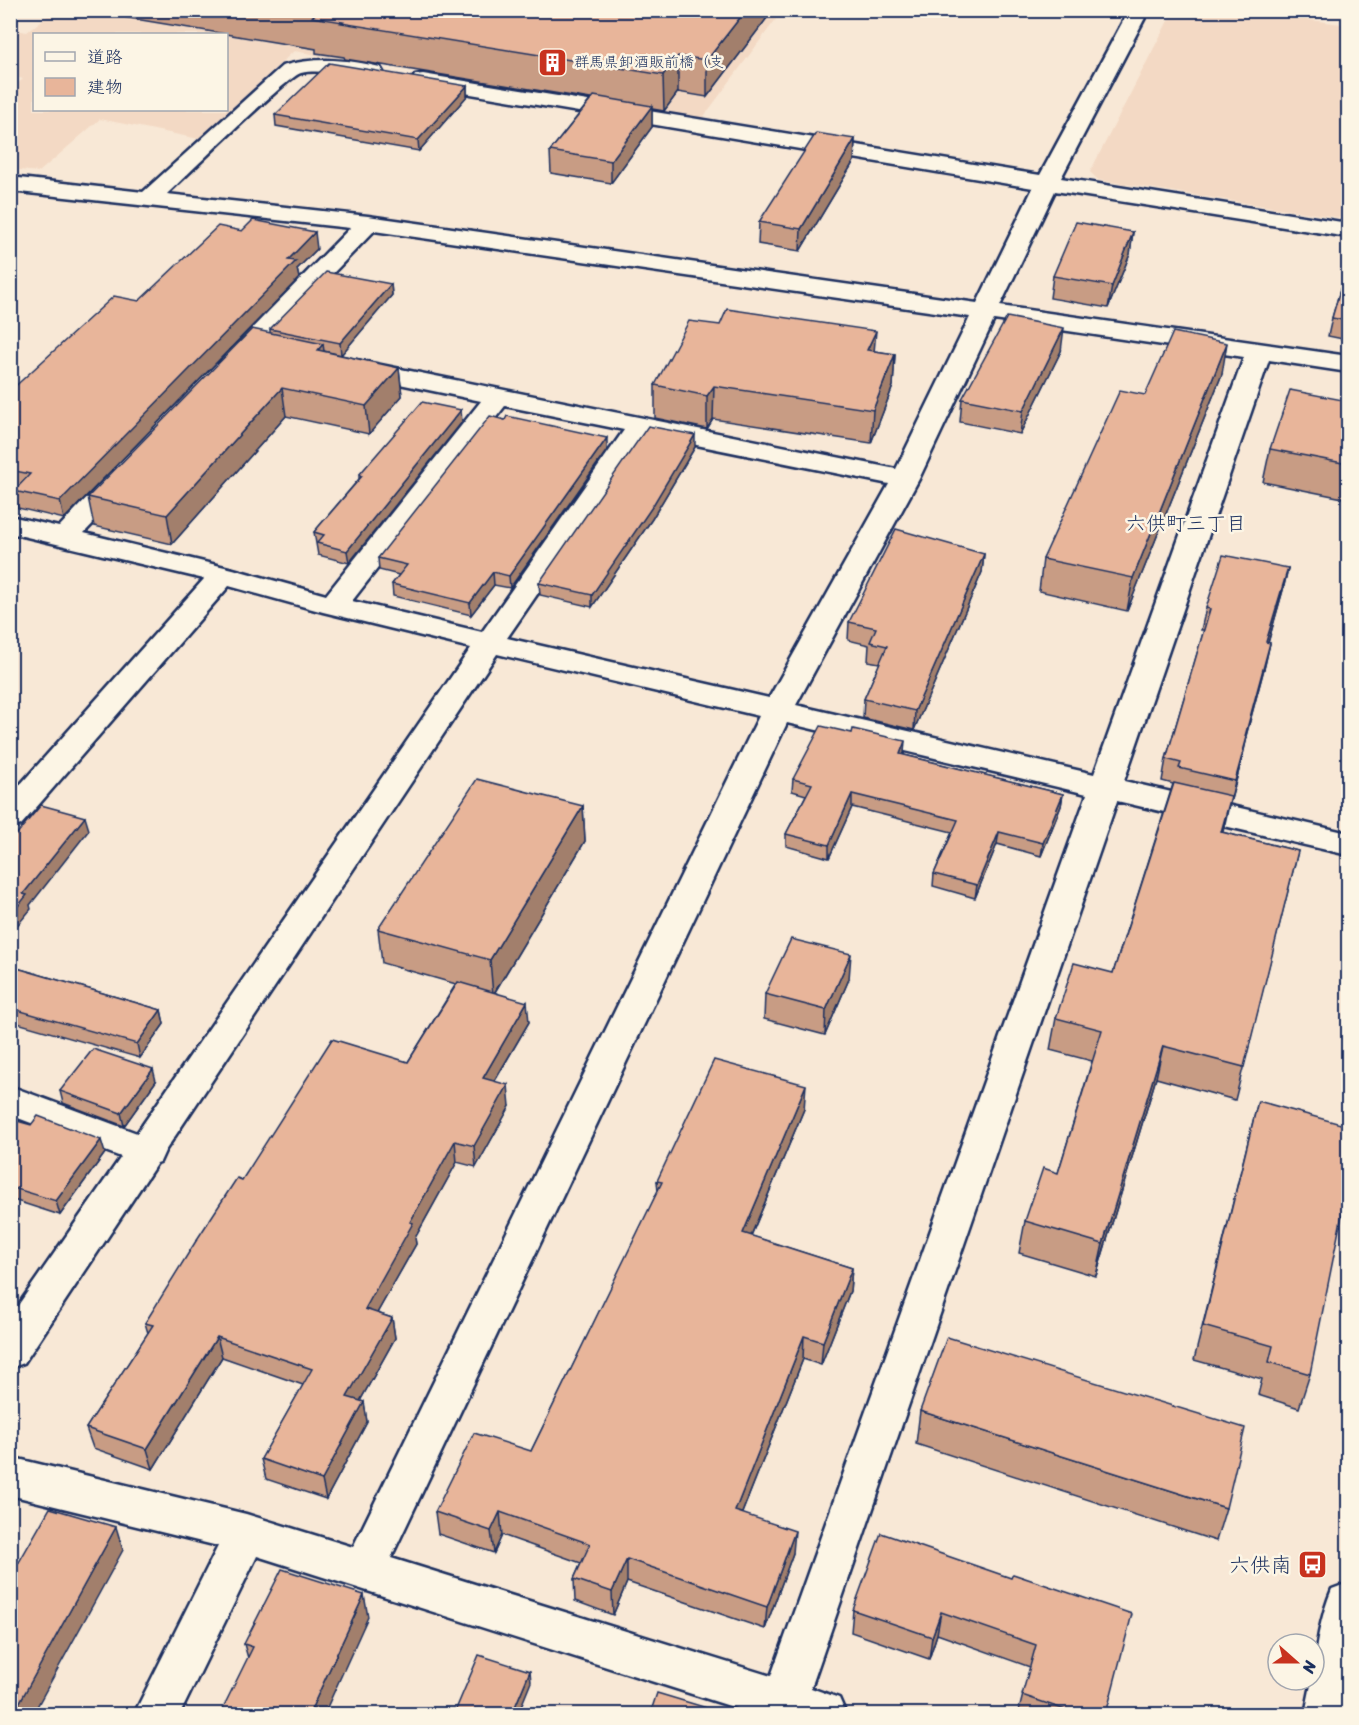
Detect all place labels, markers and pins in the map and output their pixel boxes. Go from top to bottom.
building icon: 群馬県卸酒販前橋（支 [537,46,569,78]
place label: 群馬県卸酒販前橋（支 [574,49,724,75]
place label: 六供南 [1229,1546,1292,1584]
bus stop icon: 六供南 [1297,1549,1329,1581]

